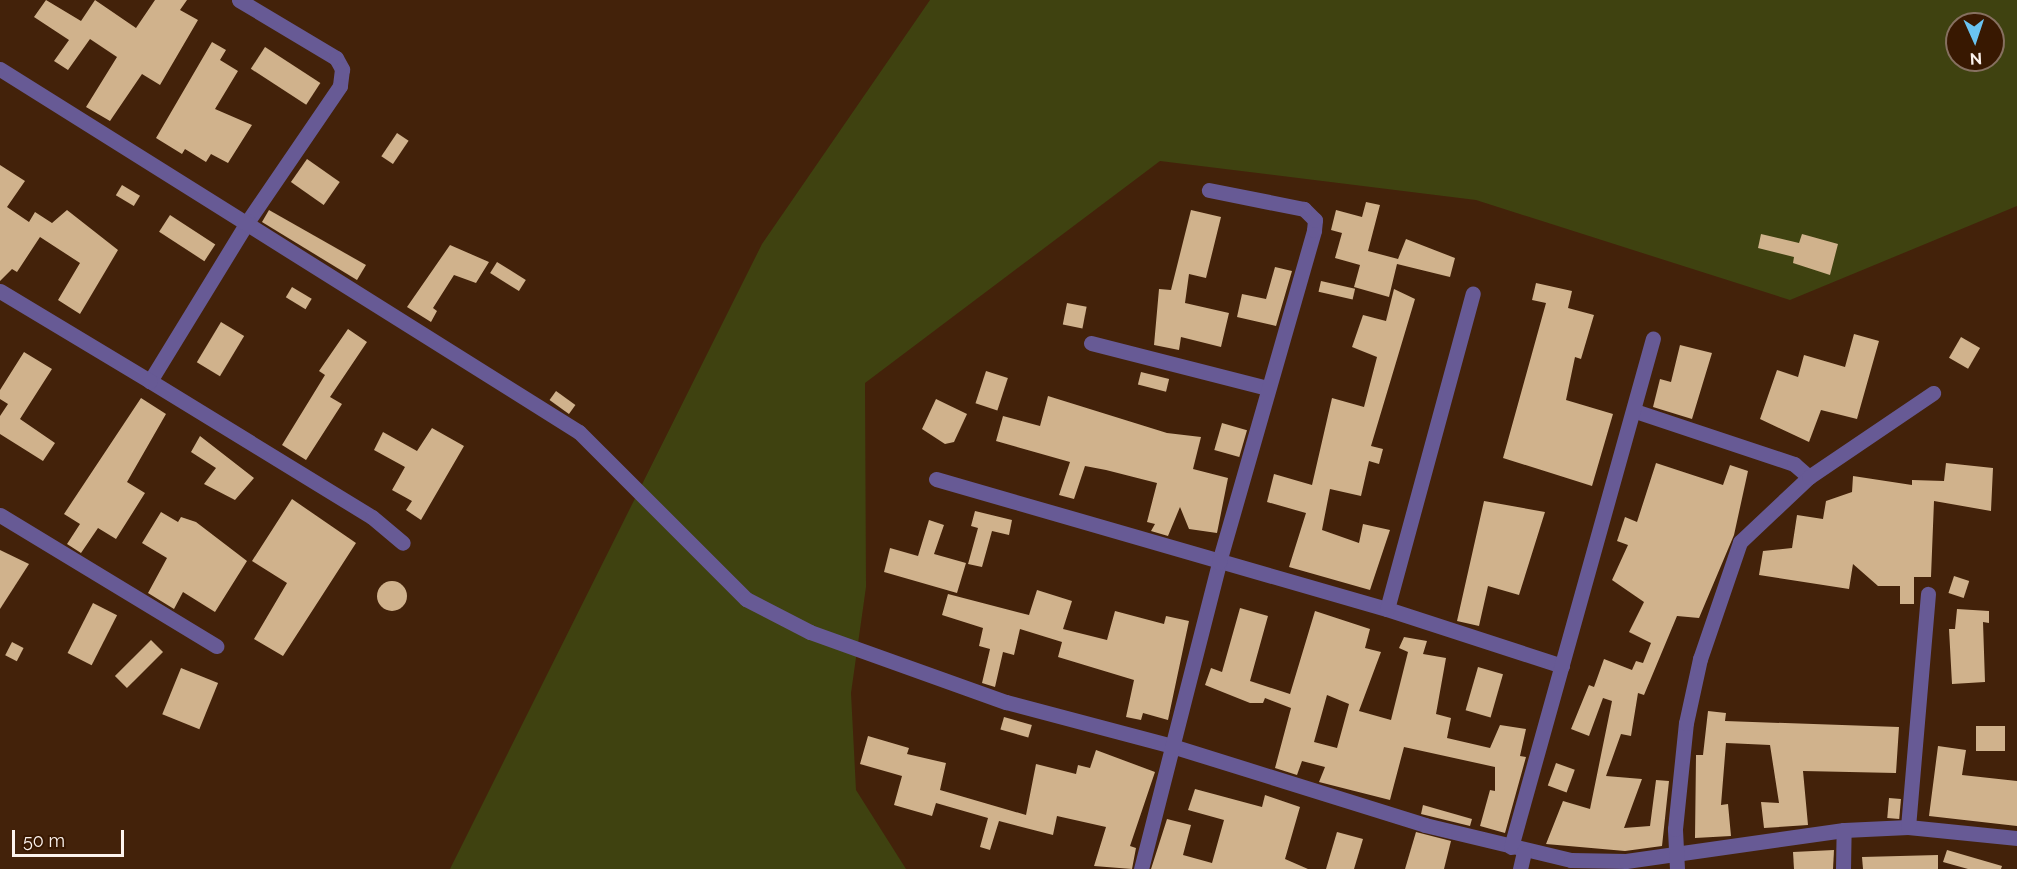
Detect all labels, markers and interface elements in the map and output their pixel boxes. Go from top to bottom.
north arrow [1945,12,2005,72]
text: N [1969,49,1982,68]
scale bar [15,818,128,856]
text: 50 m [23,830,65,851]

